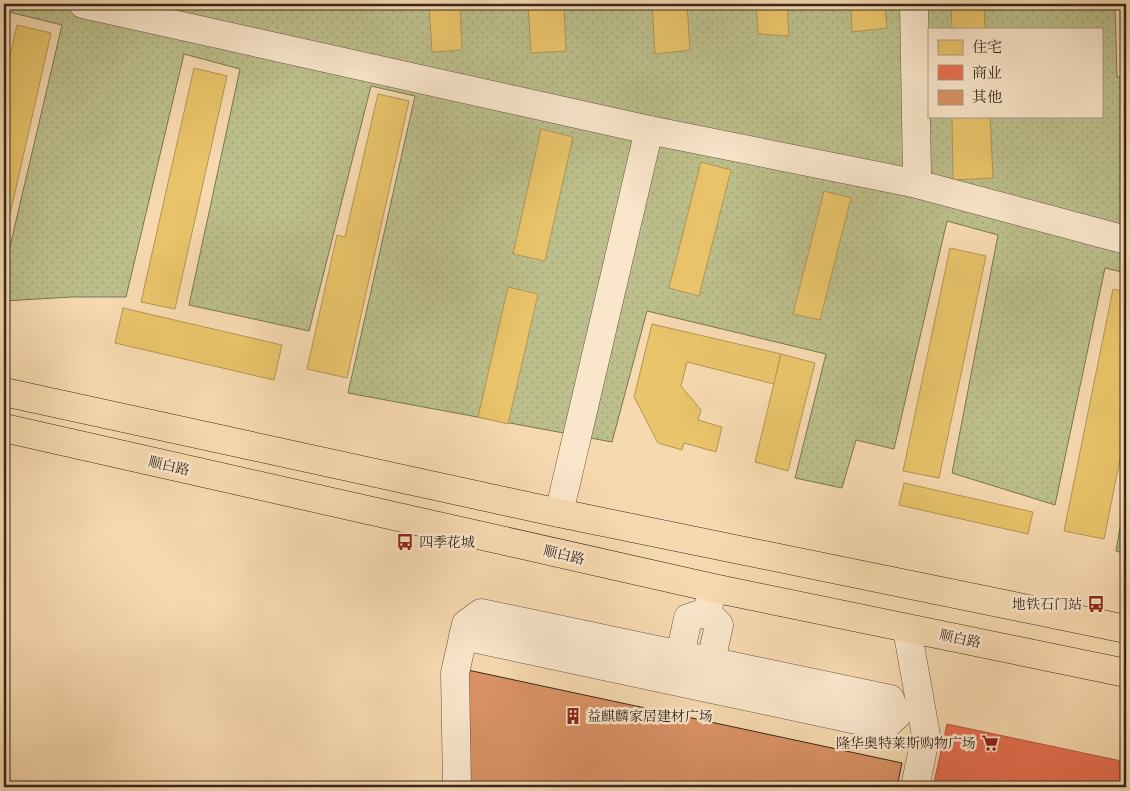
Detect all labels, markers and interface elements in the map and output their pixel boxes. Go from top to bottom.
legend [928,28,1102,118]
text: 住宅 [972,38,1002,56]
text: 商业 [972,64,1002,82]
text: 其他 [972,88,1002,106]
street label: 顺白路 [147,453,191,479]
bus stop icon: 四季花城 [395,532,415,552]
place label: 四季花城 [419,534,475,551]
street label: 顺白路 [542,542,586,568]
bus stop icon: 地铁石门站 [1086,594,1106,614]
place label: 地铁石门站 [1012,596,1082,613]
street label: 顺白路 [938,626,982,652]
building icon: 益麒麟家居建材广场 [563,706,583,726]
place label: 益麒麟家居建材广场 [587,708,713,725]
supermarket icon: 隆华奥特莱斯购物广场 [980,733,1000,753]
place label: 隆华奥特莱斯购物广场 [836,735,976,752]

